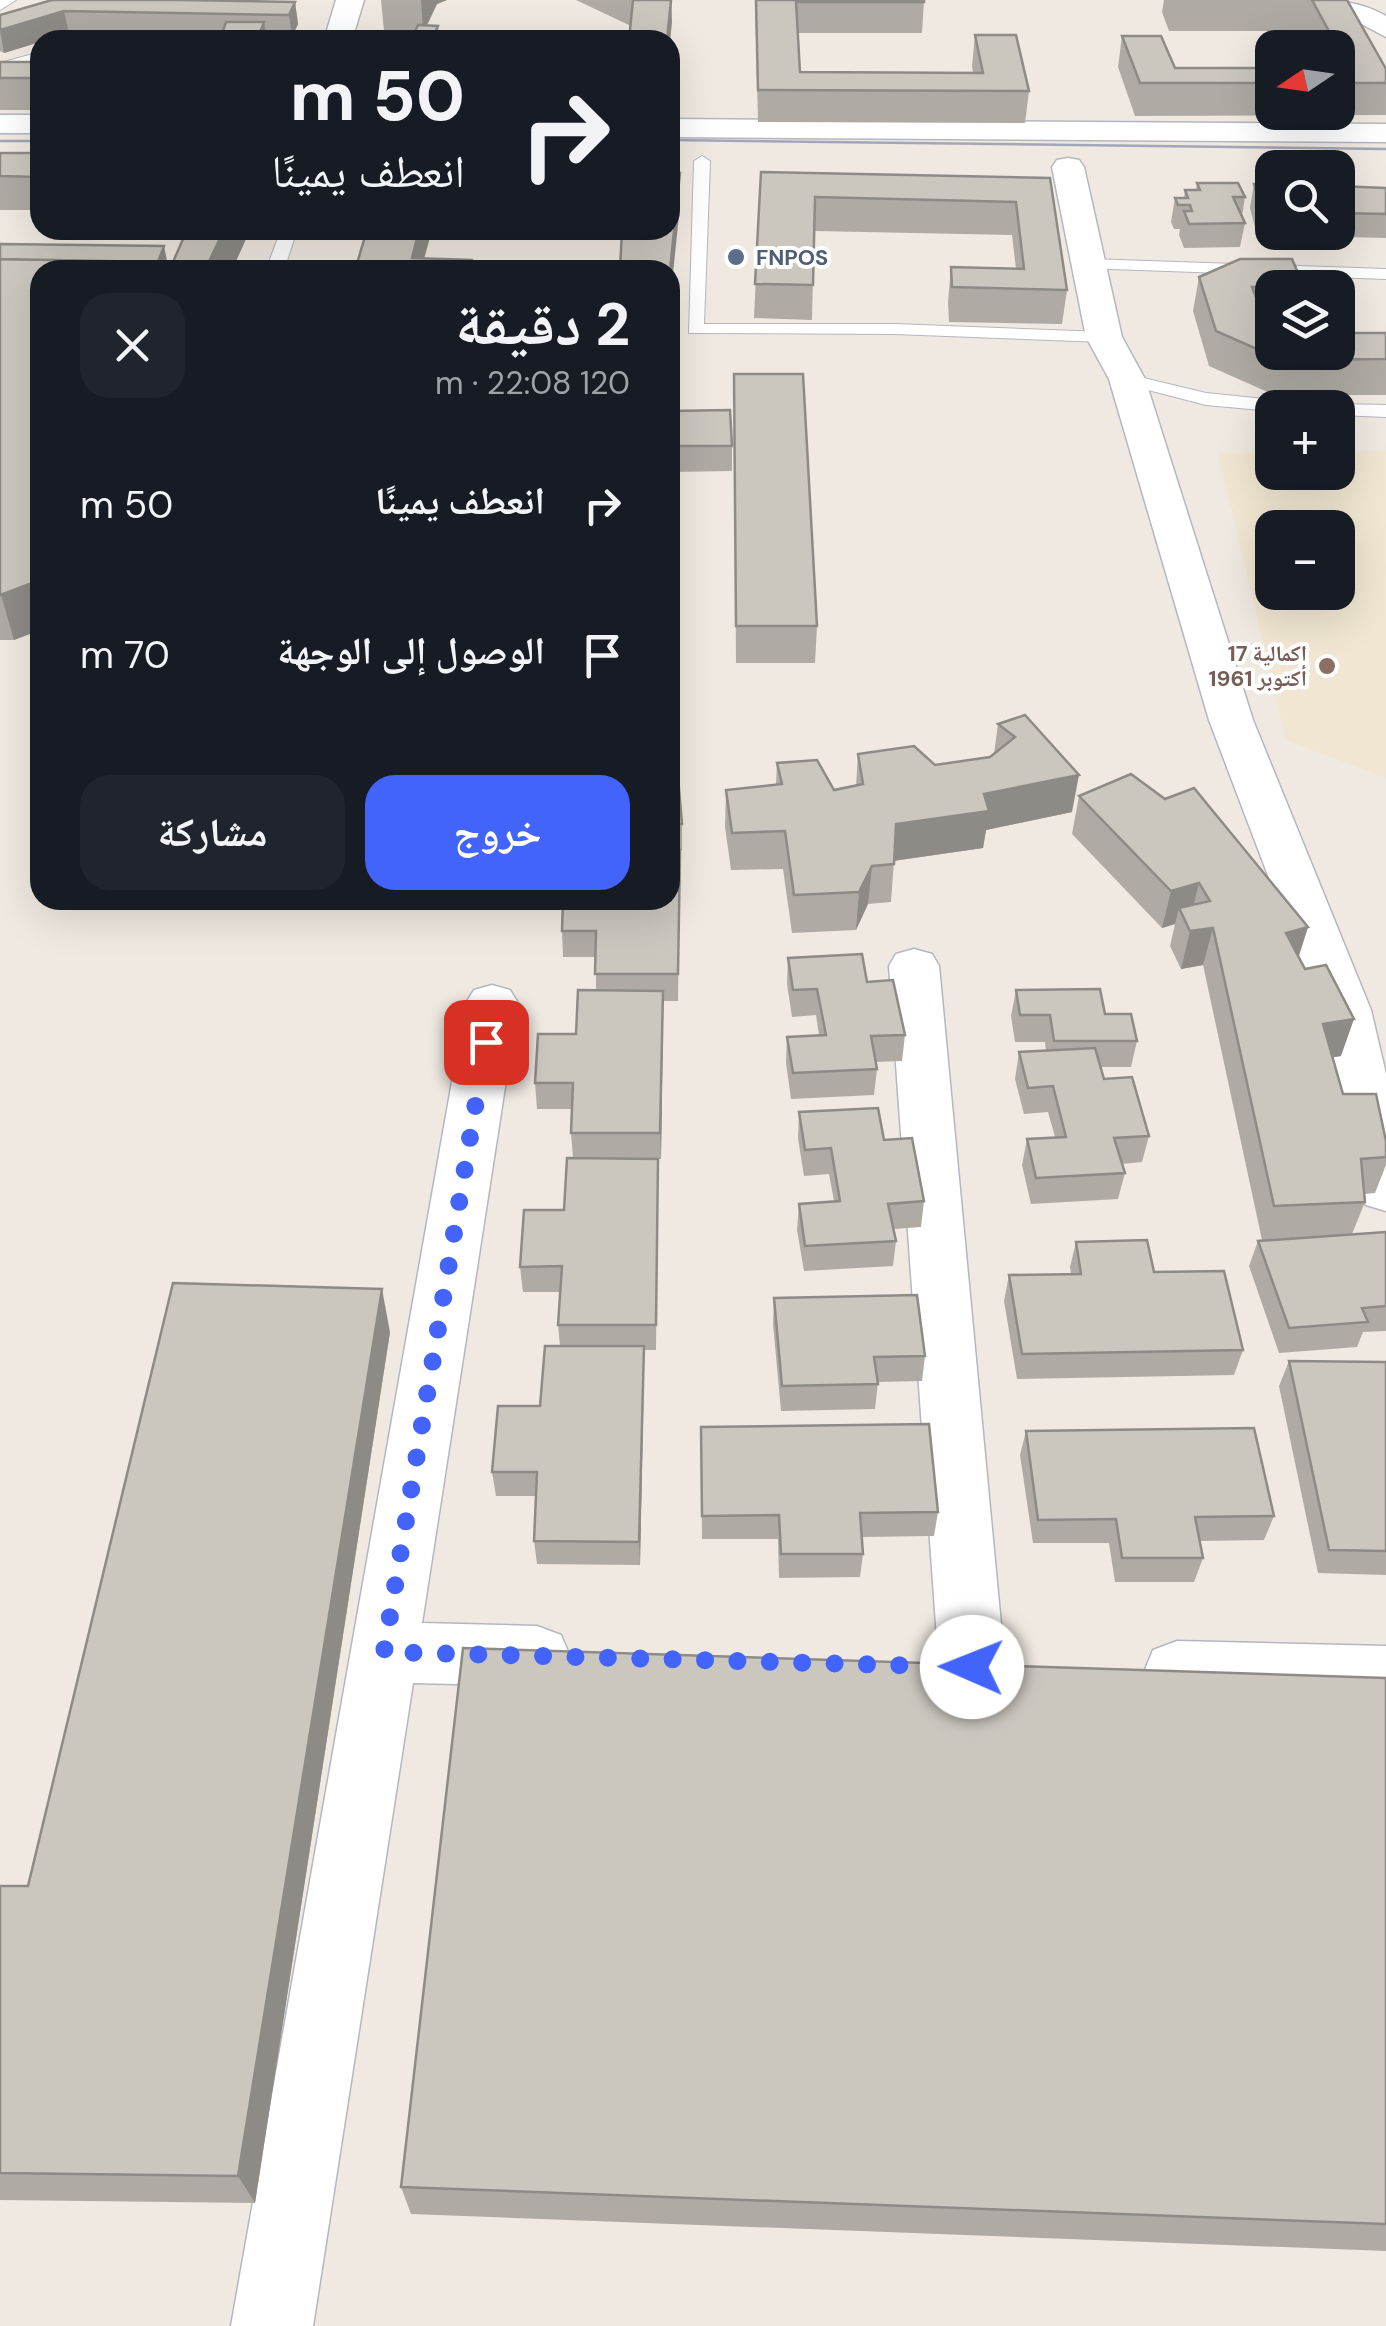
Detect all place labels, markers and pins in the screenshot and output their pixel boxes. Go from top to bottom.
place label: FNPOS [756,243,828,272]
marker: FNPOS [725,246,747,268]
place label: إكمالية 17 أكتوبر 1961 [1209,639,1307,693]
marker: إكمالية 17 أكتوبر 1961 [1316,655,1338,677]
pin [444,1000,529,1085]

